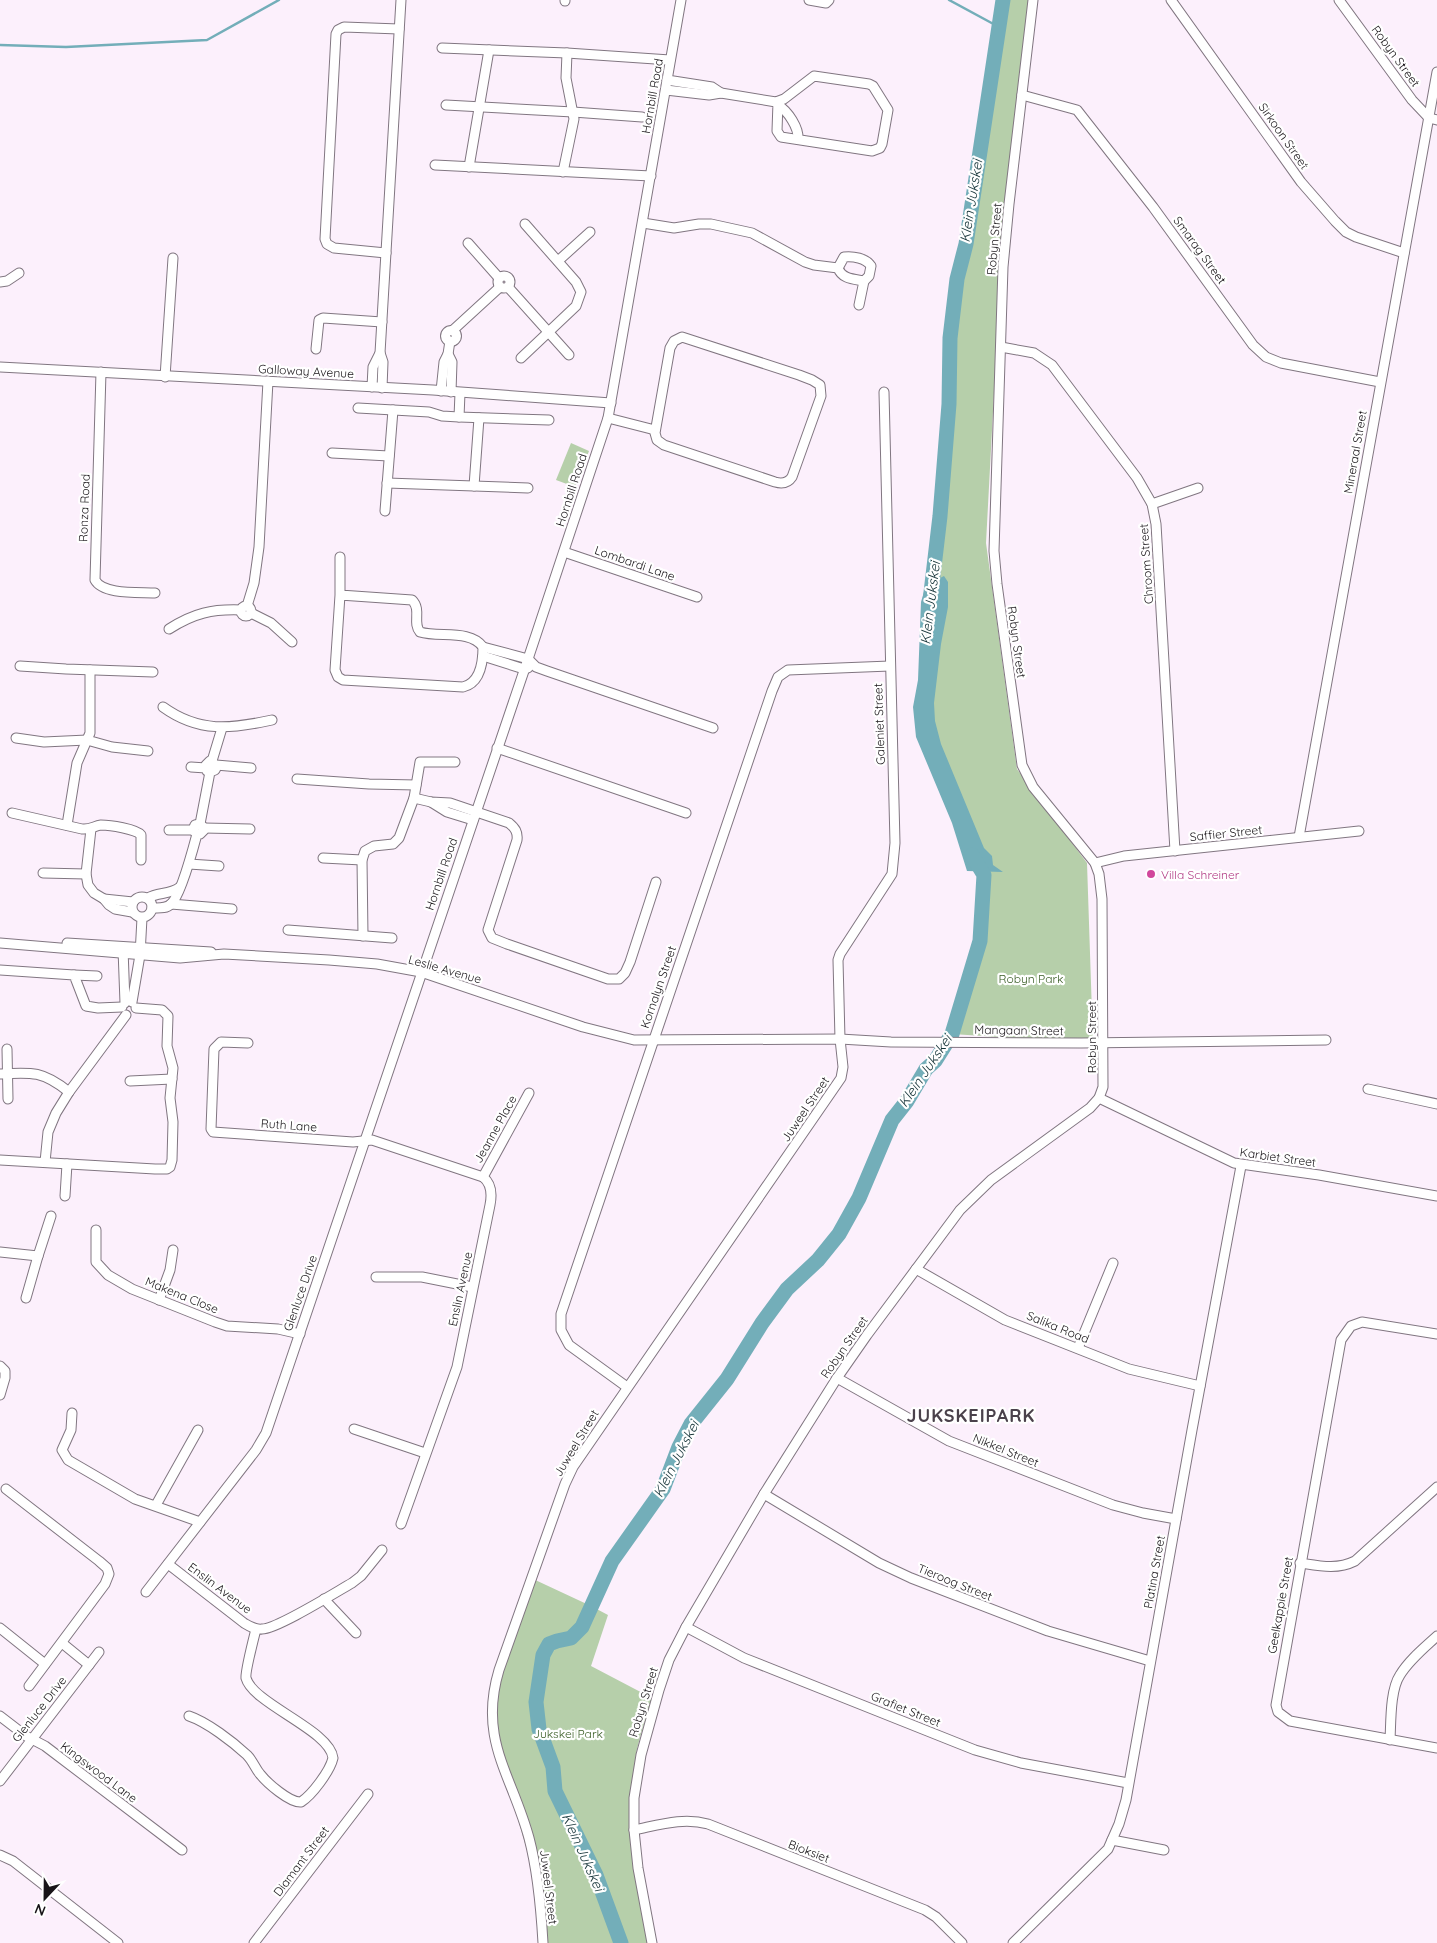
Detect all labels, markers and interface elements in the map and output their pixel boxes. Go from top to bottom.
street label: Robyn Street [1369,22,1423,90]
street label: Hornbill Road [638,57,666,135]
street label: Sirkoon Street [1256,100,1312,172]
water label: Klein Jukskei [956,156,987,244]
street label: Robyn Street [983,202,1005,276]
street label: Smarag Street [1170,213,1230,287]
street label: Galloway Avenue [258,361,354,381]
street label: Mineraal Street [1340,409,1370,495]
street label: Hornbill Road [552,452,590,528]
street label: Ronza Road [75,474,93,542]
street label: Chroom Street [1136,523,1156,605]
street label: Lombardi Lane [593,542,677,584]
water label: Klein Jukskei [916,559,944,645]
street label: Robyn Street [1005,605,1029,679]
street label: Galeniet Street [870,683,888,765]
street label: Saffier Street [1189,822,1263,844]
street label: Hornbill Road [422,836,460,912]
place label: Villa Schreiner [1161,867,1240,882]
marker: Villa Schreiner [1145,868,1157,880]
street label: Kornalyn Street [637,944,679,1030]
street label: Leslie Avenue [407,951,483,987]
park label: Robyn Park [999,971,1063,986]
street label: Robyn Street [1084,1001,1099,1073]
street label: Mangaan Street [974,1022,1064,1038]
water label: Klein Jukskei [894,1030,957,1111]
street label: Juweel Street [778,1074,832,1144]
street label: Jeanne Place [470,1092,520,1165]
street label: Ruth Lane [260,1116,318,1134]
street label: Karbiet Street [1239,1144,1317,1170]
street label: Enslin Avenue [445,1250,475,1328]
street label: Glenluce Drive [280,1253,320,1333]
street label: Makena Close [143,1273,221,1317]
street label: Salika Road [1025,1308,1091,1346]
street label: Robyn Street [817,1313,871,1381]
district label: JUKSKEIPARK [907,1404,1035,1427]
street label: Juweel Street [550,1407,602,1479]
water label: Klein Jukskei [649,1416,704,1500]
street label: Nikkel Street [971,1430,1041,1470]
street label: Platina Street [1140,1534,1168,1610]
street label: Geelkappie Street [1264,1555,1296,1655]
street label: Enslin Avenue [185,1559,255,1617]
street label: Tieroog Street [916,1560,994,1604]
street label: Robyn Street [625,1665,661,1739]
street label: Glenluce Drive [9,1673,69,1745]
street label: Grafiet Street [869,1688,943,1730]
park label: Jukskei Park [533,1726,603,1741]
street label: Kingswood Lane [58,1738,140,1806]
water label: Klein Jukskei [558,1810,609,1896]
street label: Diamant Street [270,1823,332,1899]
street label: Bioksiet [786,1836,832,1866]
street label: Juweel Street [537,1849,561,1925]
north arrow [20,1873,70,1923]
text: N [32,1900,48,1920]

